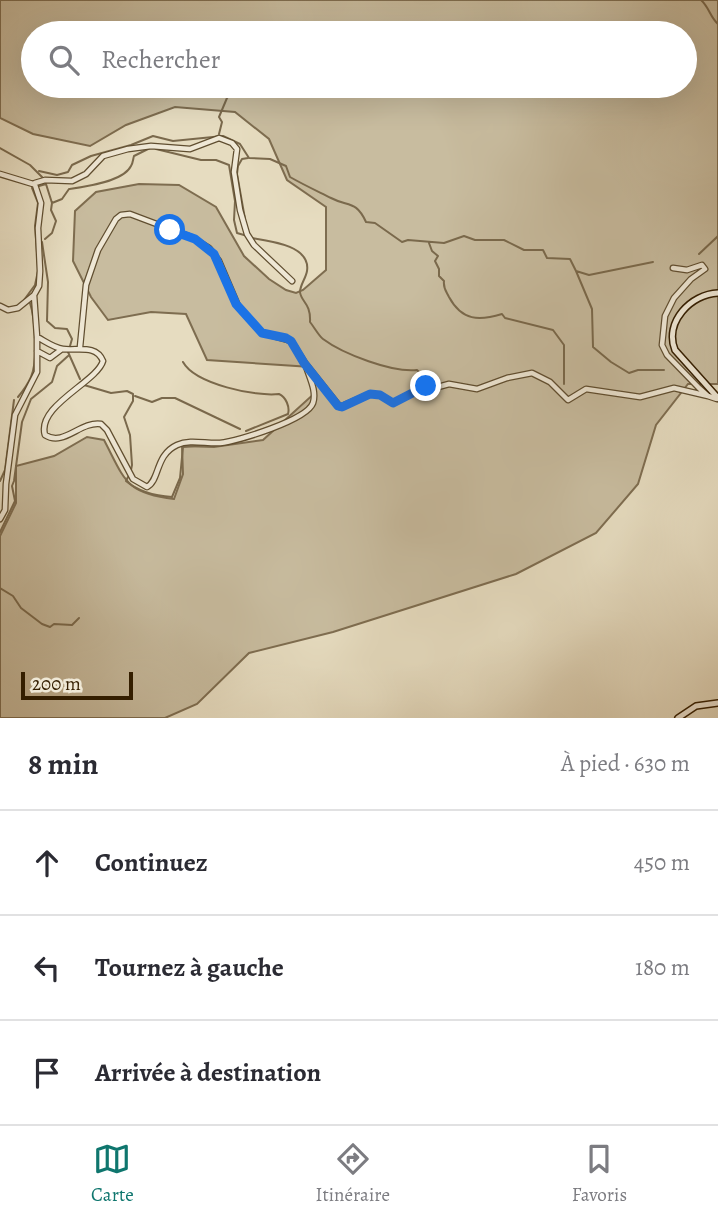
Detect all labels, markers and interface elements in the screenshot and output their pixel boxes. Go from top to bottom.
search box [21,21,697,98]
icon: search [45,41,83,79]
text: Rechercher [101,42,221,77]
route start [154,214,185,245]
route end [410,370,441,401]
scale bar [21,669,133,701]
text: 200 m [32,671,81,697]
text: 8 min [28,744,98,784]
text: À pied · 630 m [561,748,690,779]
icon: ahead [28,844,66,882]
text: Continuez [95,845,208,880]
text: 450 m [634,847,690,878]
icon: left [28,949,66,987]
text: Tournez à gauche [95,950,284,985]
text: 180 m [635,952,690,983]
icon: arrive [28,1054,66,1092]
text: Arrivée à destination [95,1055,321,1090]
tab: Carte [91,1140,134,1208]
tab: Itinéraire [316,1140,390,1208]
tab: Favoris [572,1140,627,1208]

